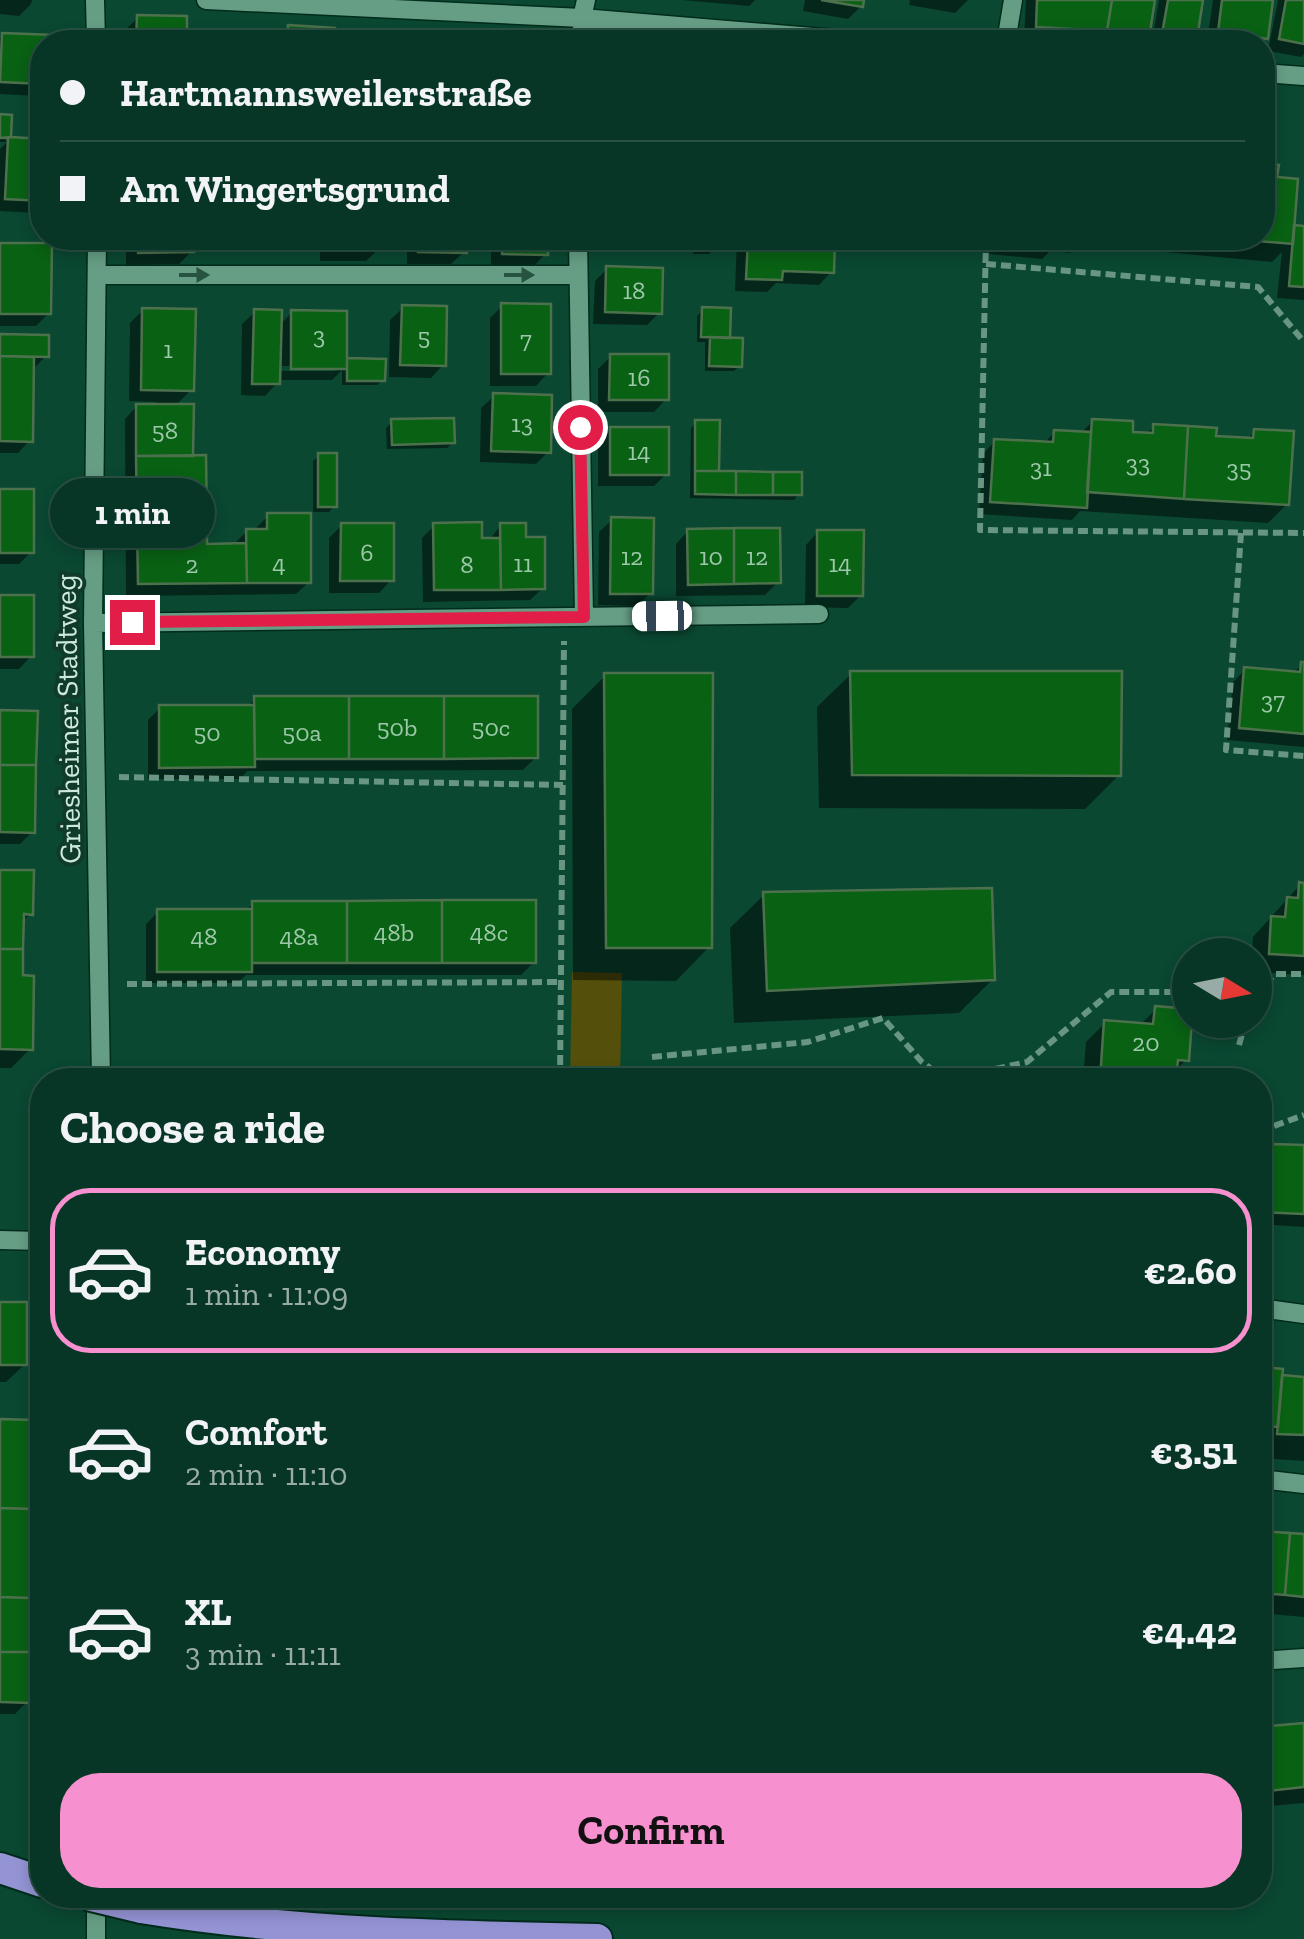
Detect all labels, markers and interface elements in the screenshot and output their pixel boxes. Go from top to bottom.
text: Hartmannsweilerstraße [120,70,532,116]
text: Am Wingertsgrund [120,166,450,212]
one-way arrow [179,267,211,283]
one-way arrow [504,267,536,283]
house number: 18 [622,275,646,305]
house number: 3 [313,320,325,350]
house number: 5 [418,321,430,351]
house number: 7 [520,324,532,354]
house number: 1 [163,334,173,364]
house number: 16 [628,362,650,392]
route start [558,405,603,450]
house number: 13 [511,408,533,438]
house number: 58 [152,415,178,445]
house number: 14 [627,436,651,466]
house number: 33 [1126,448,1150,478]
house number: 31 [1030,452,1052,482]
house number: 35 [1226,453,1252,483]
callout: 1 min [49,477,214,547]
text: 1 min [95,494,170,532]
house number: 6 [360,537,374,567]
house number: 12 [621,541,643,571]
house number: 10 [699,541,723,571]
house number: 12 [746,541,768,571]
house number: 4 [272,548,286,578]
house number: 11 [513,548,533,578]
house number: 14 [828,548,852,578]
house number: 2 [186,549,198,579]
house number: 8 [460,549,474,579]
street label: Griesheimer Stadtweg [47,574,89,864]
route end [110,600,155,645]
car [632,600,692,632]
house number: 37 [1261,685,1285,715]
house number: 50b [377,712,417,742]
house number: 50c [472,712,510,742]
house number: 50 [193,717,221,747]
house number: 50a [282,717,322,747]
house number: 48b [374,917,414,947]
house number: 48c [470,917,508,947]
house number: 48 [191,921,217,951]
house number: 48a [279,921,319,951]
north arrow [1172,938,1272,1038]
map controls [1172,938,1272,1038]
house number: 20 [1132,1027,1160,1057]
text: Choose a ride [60,1101,325,1155]
icon: car [65,1226,155,1316]
text: Economy [185,1229,340,1275]
text: €2.60 [1144,1248,1237,1294]
text: 1 min · 11:09 [185,1275,348,1313]
icon: car [65,1406,155,1496]
text: Comfort [185,1409,327,1455]
text: €3.51 [1150,1428,1237,1474]
text: 2 min · 11:10 [185,1455,348,1493]
icon: car [65,1586,155,1676]
text: XL [185,1589,232,1635]
text: €4.42 [1142,1608,1237,1654]
text: 3 min · 11:11 [185,1635,341,1673]
button: Confirm [60,1773,1242,1888]

